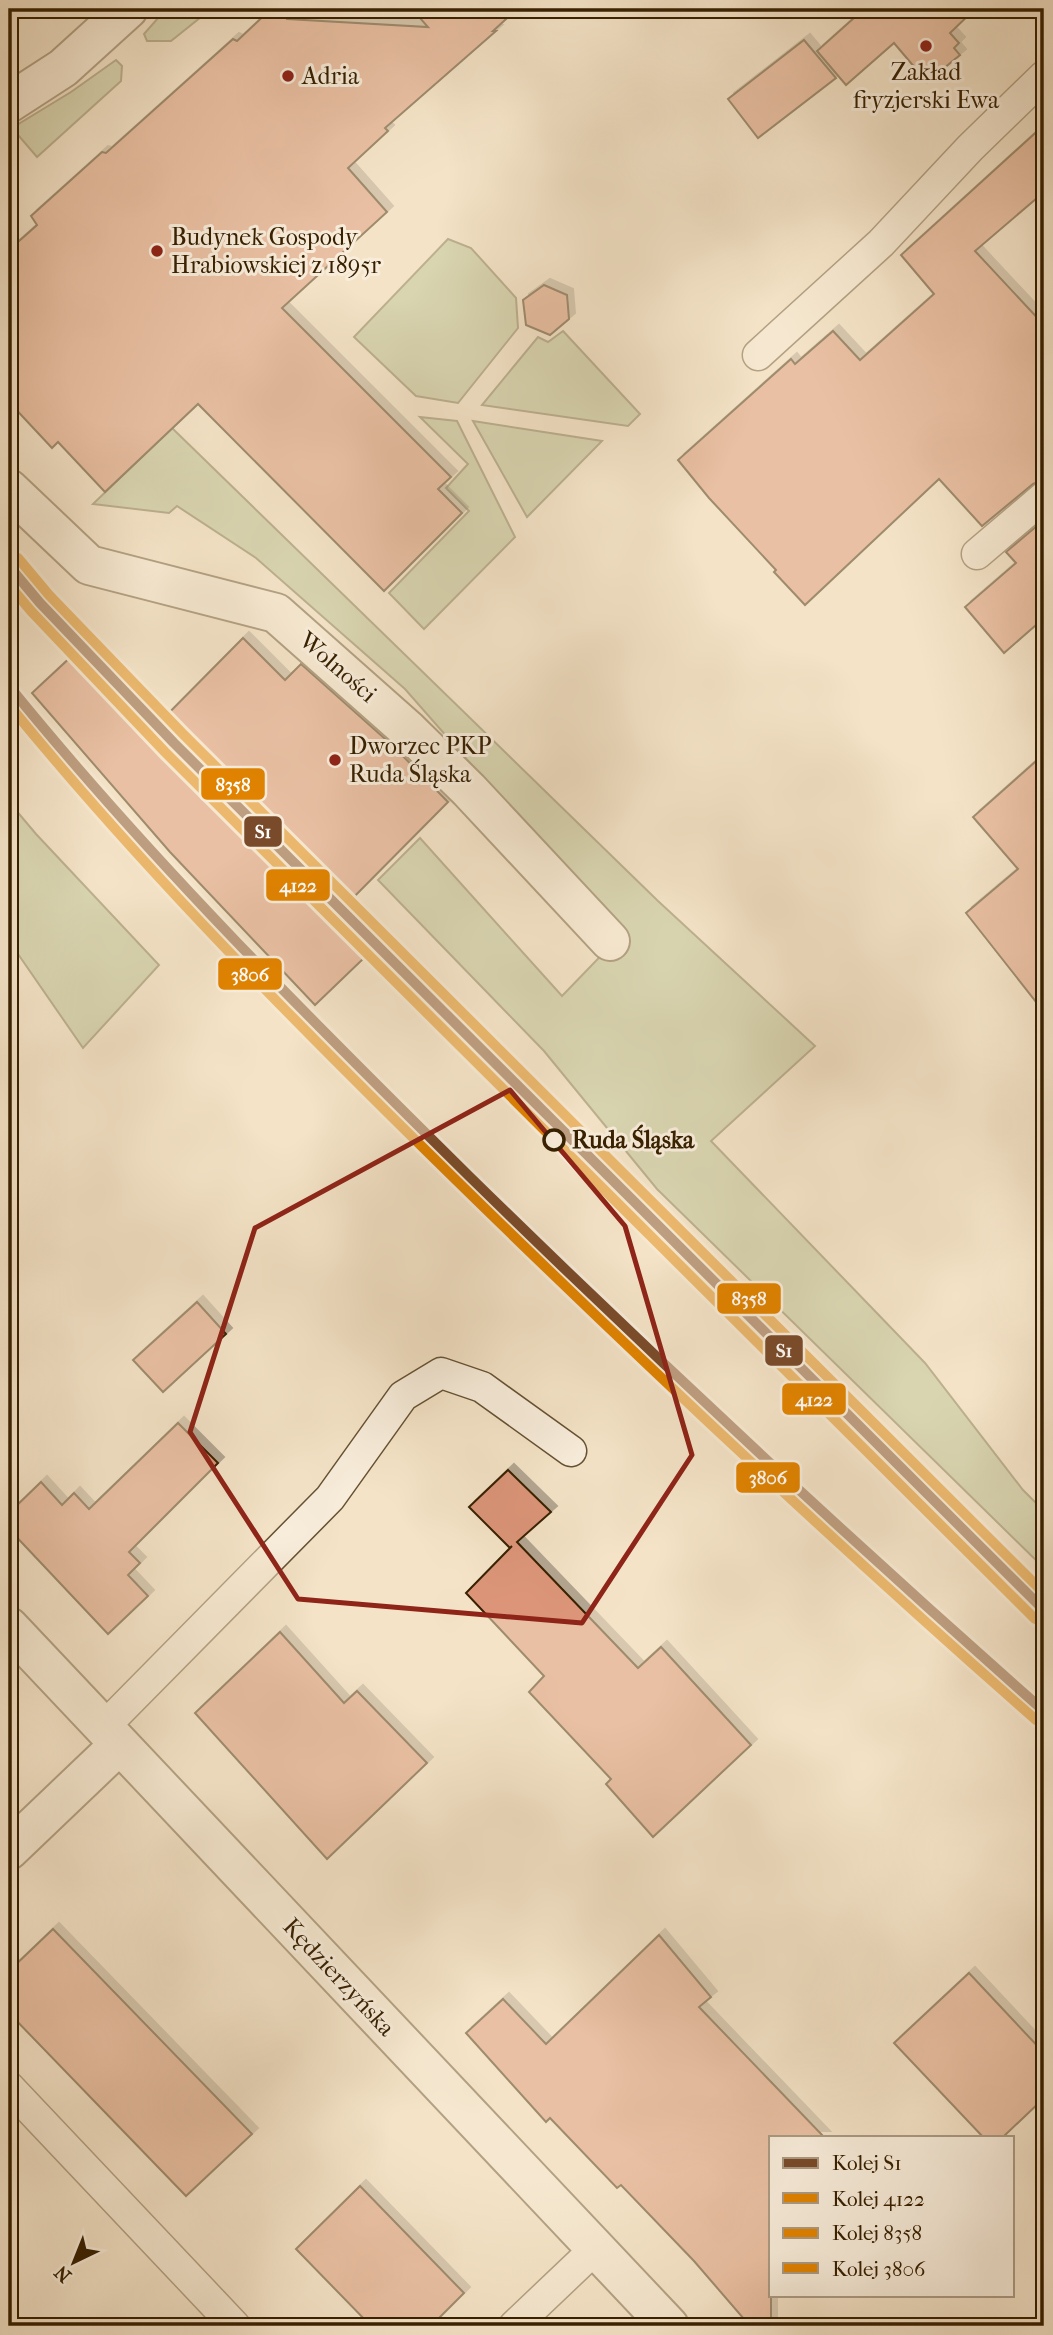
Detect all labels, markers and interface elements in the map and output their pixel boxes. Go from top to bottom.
marker: Zakład fryzjerski Ewa [918,38,934,54]
place label: Zakład fryzjerski Ewa [853,58,1000,114]
place label: Adria [301,62,360,90]
marker: Adria [280,68,296,84]
place label: Budynek Gospody Hrabiowskiej z 1895r [171,223,382,279]
marker: Budynek Gospody Hrabiowskiej z 1895r [149,243,165,259]
street label: Wolności [293,625,382,708]
place label: Dworzec PKP Ruda Śląska [349,732,492,789]
marker: Dworzec PKP Ruda Śląska [327,752,343,768]
line badge: 8358 [200,767,266,801]
text: 8358 [215,774,251,796]
line badge: S1 [243,815,283,848]
text: S1 [255,821,271,843]
line badge: 4122 [265,868,331,902]
text: 4122 [278,875,317,897]
line badge: 3806 [217,957,283,991]
text: 3806 [231,964,270,986]
place label: Ruda Śląska [572,1124,695,1155]
marker: Ruda Śląska [543,1129,565,1151]
line badge: 8358 [716,1282,782,1315]
text: 8358 [731,1288,767,1310]
line badge: S1 [764,1334,804,1367]
text: S1 [776,1340,792,1362]
line badge: 4122 [781,1382,847,1416]
text: 4122 [794,1389,833,1411]
line badge: 3806 [735,1461,801,1494]
text: 3806 [749,1467,788,1489]
street label: Kędzierzyńska [277,1912,401,2043]
legend [769,2136,1014,2296]
text: Kolej S1 [832,2151,902,2175]
text: Kolej 4122 [832,2187,925,2211]
text: Kolej 8358 [832,2221,922,2245]
north arrow [38,2226,108,2296]
text: Kolej 3806 [832,2257,926,2281]
text: N [50,2260,76,2287]

